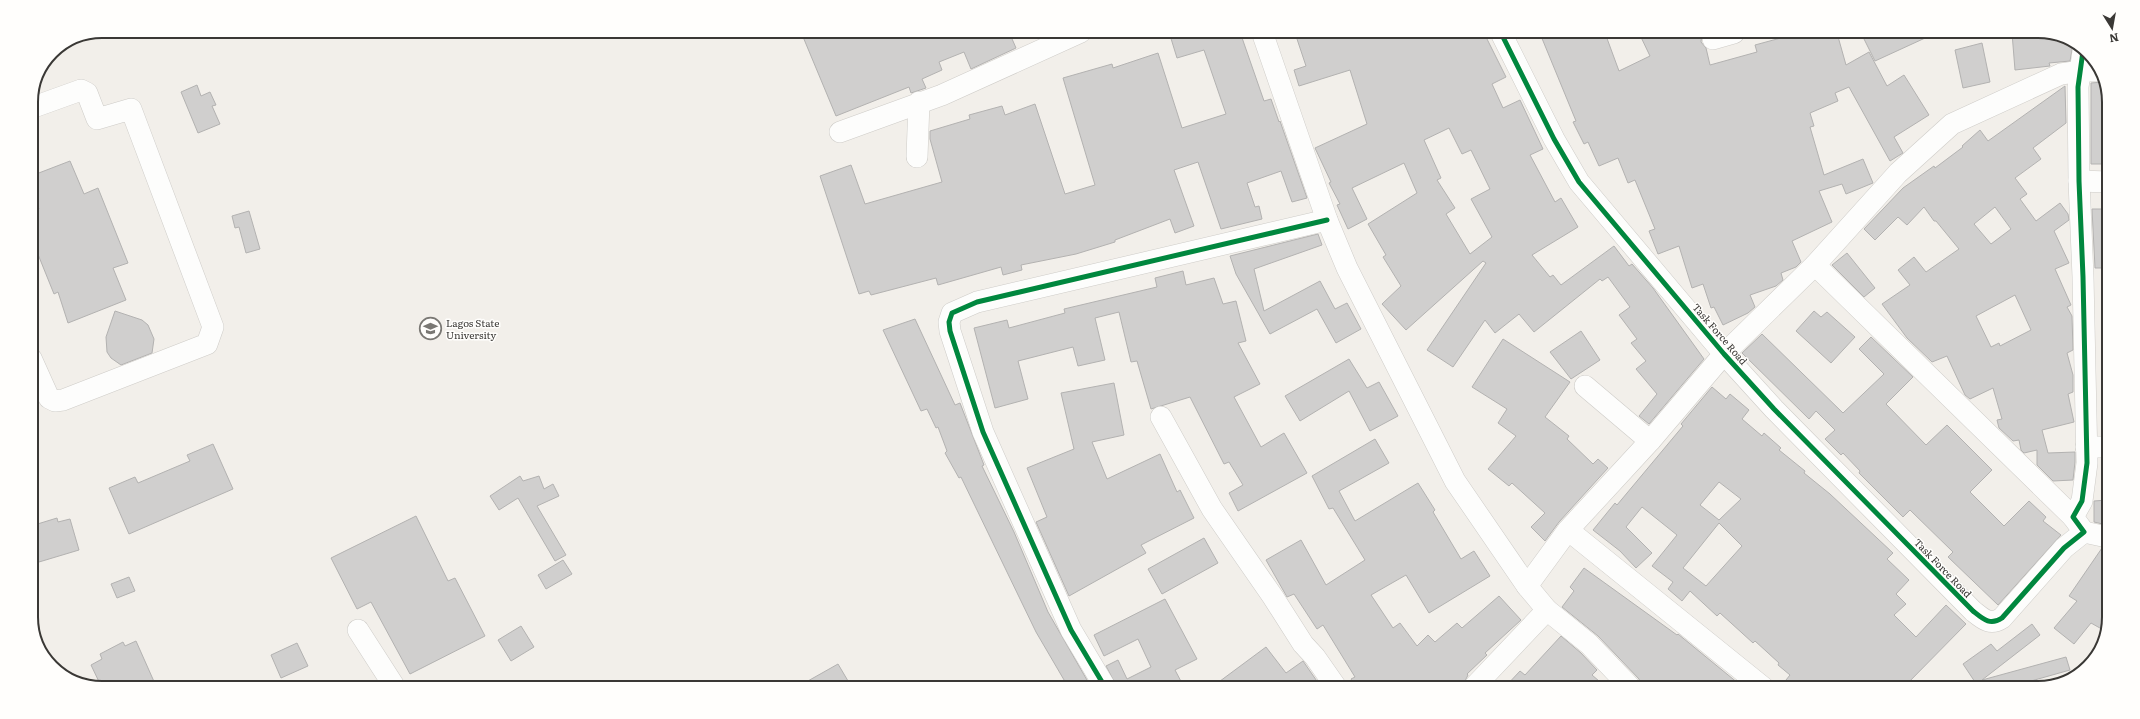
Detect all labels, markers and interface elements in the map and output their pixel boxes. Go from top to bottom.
north arrow [2092,8,2132,48]
text: N [2108,30,2120,48]
street label: Task Force Road [1689,300,1751,368]
place label: Lagos State University [446,315,499,342]
school or university icon: Lagos State University [418,316,444,342]
street label: Task Force Road [1911,535,1976,601]

